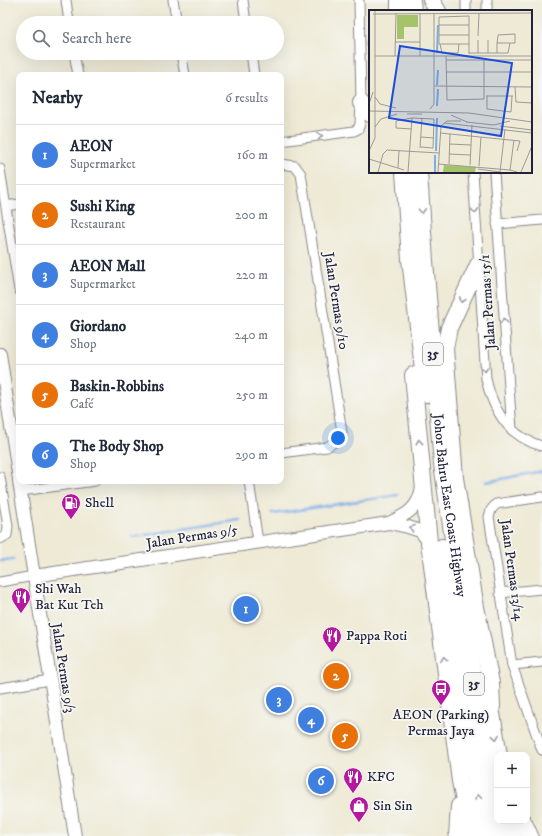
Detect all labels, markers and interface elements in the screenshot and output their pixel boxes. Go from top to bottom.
inset map [369,10,532,173]
search box [16,16,284,60]
icon: search [30,27,52,49]
text: Search here [62,29,131,48]
text: Nearby [32,87,82,109]
text: 6 results [225,90,268,106]
one-way arrow [317,132,323,141]
text: AEON [70,137,113,156]
text: 1 [43,147,47,163]
text: 160 m [237,147,268,163]
text: Supermarket [70,156,136,172]
text: Sushi King [70,197,135,216]
text: 2 [42,207,48,223]
text: 200 m [235,207,268,223]
one-way arrow [417,208,426,214]
one-way arrow [471,208,480,214]
text: Restaurant [70,216,126,232]
street label: Jalan Permas 9/10 [319,249,353,351]
street label: Jalan Permas 15/1 [476,254,500,352]
text: AEON Mall [70,257,145,276]
text: 3 [43,267,47,283]
text: 220 m [236,267,268,283]
text: Supermarket [70,276,136,292]
one-way arrow [459,296,467,303]
text: Giordano [70,317,126,336]
one-way arrow [499,318,508,324]
text: 4 [41,327,49,343]
text: 240 m [235,327,268,343]
text: Shop [70,336,96,352]
road number: 35 [423,343,443,365]
one-way arrow [481,366,490,372]
text: Baskin-Robbins [70,377,164,396]
text: 5 [42,387,48,403]
text: 250 m [236,387,268,403]
text: Café [70,396,94,412]
street label: Johor Bahru East Coast Highway [429,411,470,599]
your location [328,428,348,448]
text: The Body Shop [70,437,164,456]
one-way arrow [415,439,424,445]
text: 6 [42,447,48,463]
text: 290 m [236,447,268,463]
text: Shop [70,456,96,472]
fuel station icon: Shell [60,492,82,520]
place label: Shell [85,494,115,512]
street label: Jalan Permas 13/14 [496,516,528,623]
street label: Jalan Permas 9/5 [143,521,239,553]
one-way arrow [408,525,415,533]
place label: Shi Wah Bat Kut Teh [35,580,104,614]
restaurant icon: Shi Wah Bat Kut Teh [10,586,32,614]
pin: 1 [233,594,259,624]
street label: Jalan Permas 9/3 [47,620,79,714]
restaurant icon: Pappa Roti [321,625,343,653]
place label: Pappa Roti [346,627,408,645]
one-way arrow [440,655,449,662]
pin: 2 [323,661,349,691]
road number: 35 [464,673,484,695]
bus stop icon: AEON (Parking) Permas Jaya [430,678,452,706]
pin: 3 [266,685,292,715]
pin: 4 [298,705,324,735]
place label: AEON (Parking) Permas Jaya [393,706,489,740]
pin: 5 [332,721,358,751]
one-way arrow [492,734,500,740]
map controls [494,752,530,824]
button: + [494,752,530,788]
pin: 6 [308,766,334,796]
restaurant icon: KFC [342,766,364,794]
place label: KFC [367,768,395,786]
button: − [494,788,530,824]
one-way arrow [474,794,483,800]
shop icon: Sin Sin [348,795,370,823]
place label: Sin Sin [373,797,413,815]

